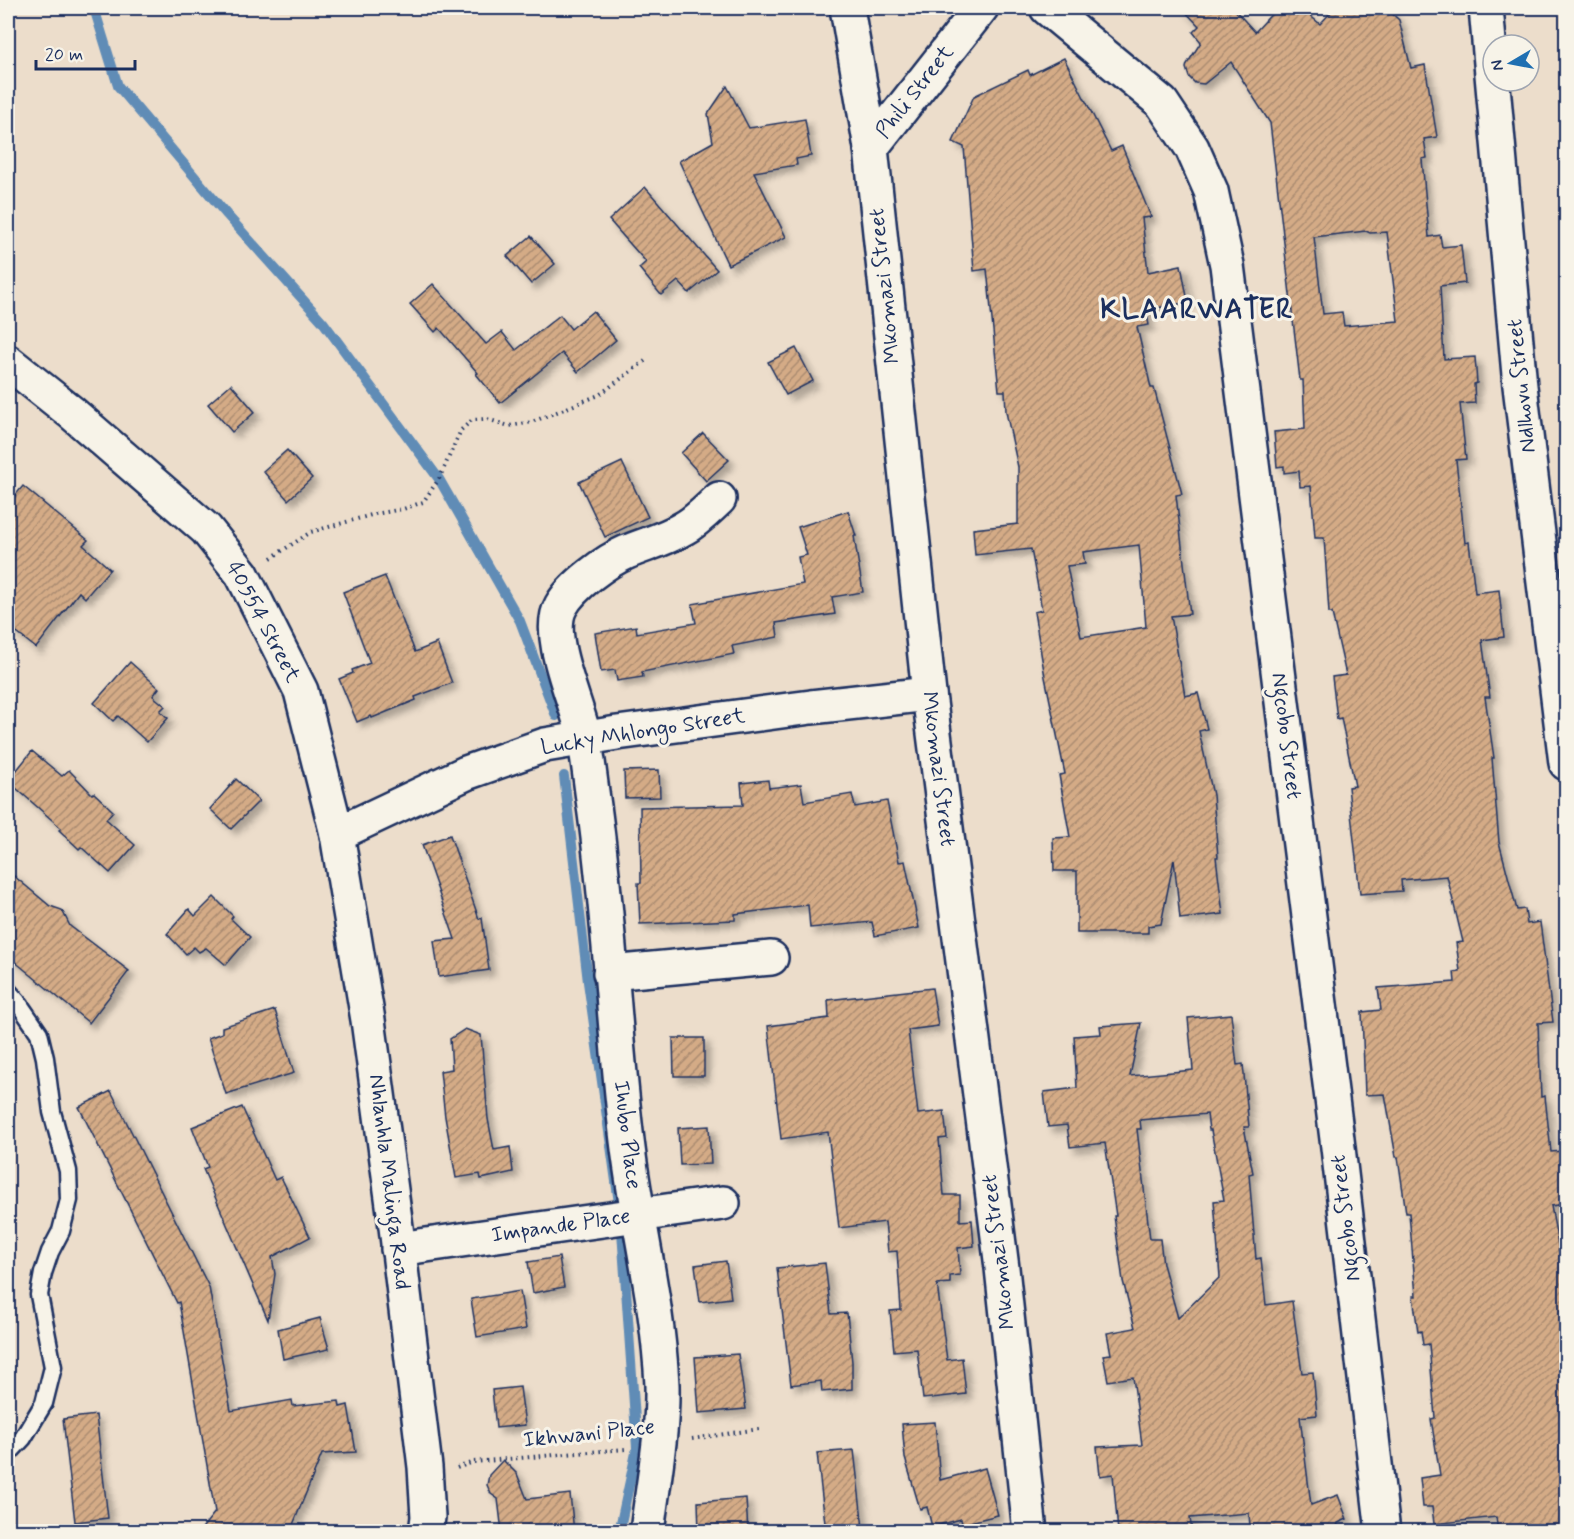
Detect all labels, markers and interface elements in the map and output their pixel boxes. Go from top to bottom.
scale bar [36,33,135,71]
north arrow [1481,33,1541,93]
street label: Phili Street [870,39,960,145]
text: 20 m [45,43,83,67]
text: N [1486,58,1509,72]
street label: Mkomazi Street [863,207,907,365]
district label: KLAARWATER [1100,292,1294,329]
street label: Ndlhovu Street [1501,318,1543,454]
street label: 40554 Street [219,557,307,687]
street label: Ngcobo Street [1261,671,1308,801]
street label: Mkomazi Street [915,690,961,848]
street label: Lucky Mhlongo Street [539,702,748,765]
street label: Nhlanhla Malinga Road [359,1073,416,1292]
street label: Ihubo Place [606,1079,648,1191]
street label: Ngcobo Street [1324,1153,1371,1283]
street label: Mkomazi Street [976,1173,1022,1331]
street label: Impande Place [490,1202,632,1250]
street label: Ikhwani Place [522,1413,656,1455]

